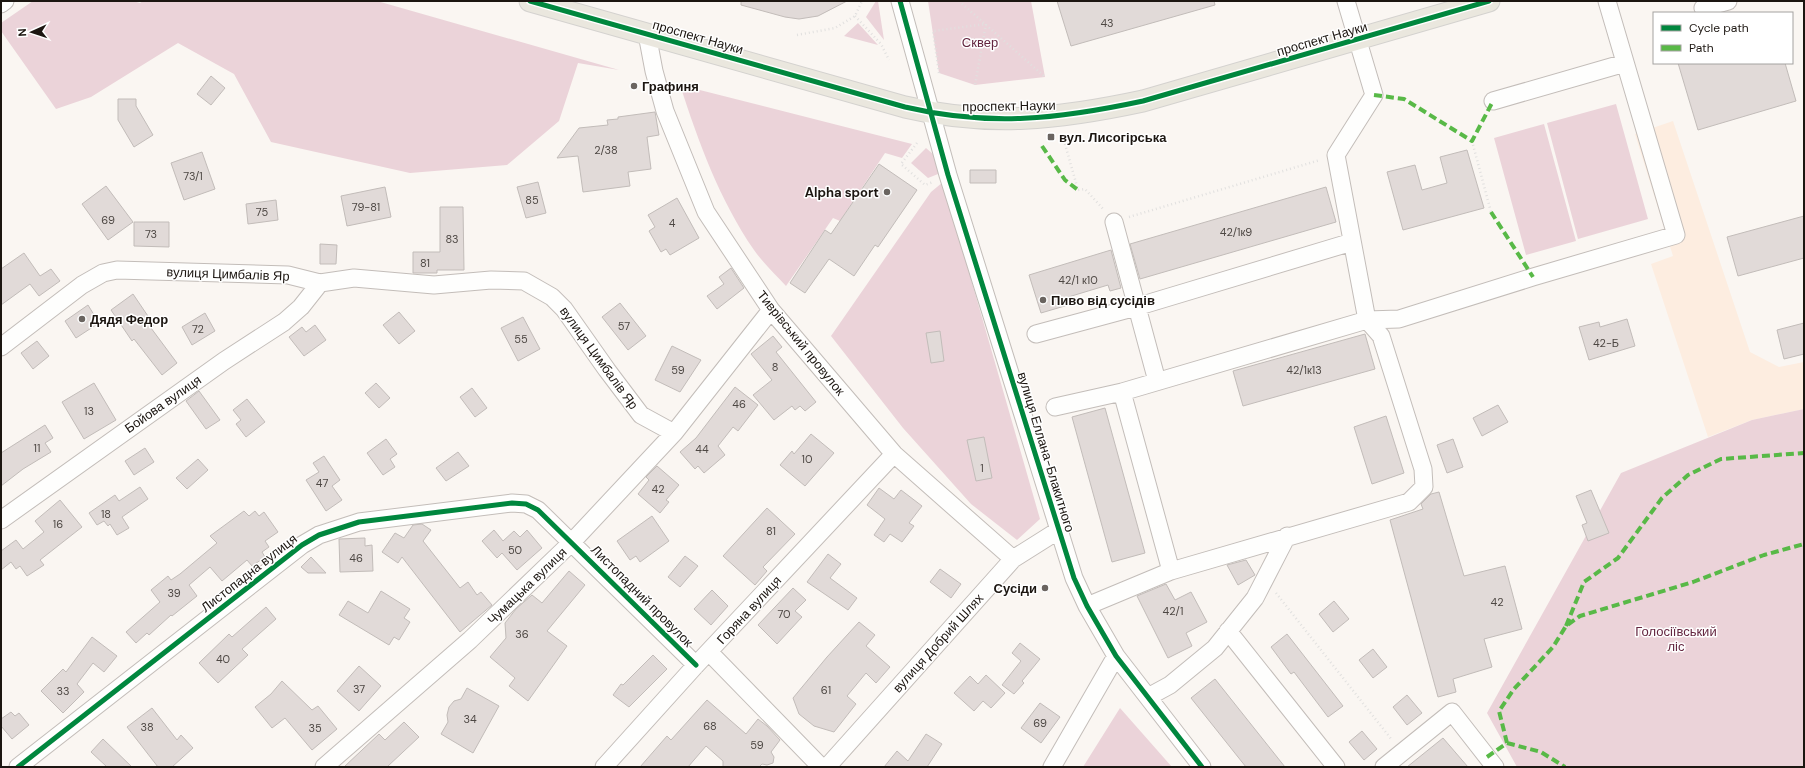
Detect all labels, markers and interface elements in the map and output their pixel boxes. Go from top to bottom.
north arrow [12,12,52,52]
legend [1653,12,1793,64]
street label: проспект Науки [651,16,745,58]
house number: 43 [1100,16,1114,30]
street label: проспект Науки [1275,18,1369,60]
text: Cycle path [1689,20,1749,36]
text: N [15,28,29,37]
park label: Сквер [962,34,998,51]
text: Path [1689,40,1714,56]
place label: Графиня [642,78,699,95]
marker: Графиня [629,81,639,91]
street label: проспект Науки [962,97,1056,115]
place label: вул. Лисогірська [1059,129,1167,146]
marker: вул. Лисогірська [1046,132,1056,142]
house number: 2/38 [594,143,618,157]
house number: 73/1 [183,169,203,183]
place label: Alpha sport [805,184,879,201]
marker: Alpha sport [882,187,892,197]
house number: 85 [525,193,539,207]
house number: 79-81 [352,200,380,214]
house number: 75 [256,205,268,219]
house number: 69 [101,213,115,227]
house number: 4 [669,216,676,230]
house number: 42/1к9 [1220,225,1252,239]
house number: 73 [145,227,157,241]
house number: 83 [445,232,459,246]
house number: 81 [420,256,430,270]
street label: вулиця Цимбалів Яр [166,263,290,285]
house number: 42/1 к10 [1058,273,1098,287]
street label: Тиврівський провулок [753,287,849,399]
place label: Пиво від сусідів [1051,292,1155,309]
marker: Пиво від сусідів [1038,295,1048,305]
street label: вулиця Цимбалів Яр [556,303,642,413]
place label: Дядя Федор [90,311,168,328]
marker: Дядя Федор [77,314,87,324]
house number: 57 [618,319,630,333]
house number: 72 [192,322,204,336]
house number: 55 [514,332,528,346]
house number: 42-Б [1593,336,1619,350]
house number: 8 [772,360,778,374]
house number: 59 [671,363,685,377]
house number: 42/1к13 [1286,363,1322,377]
street label: вулиця Еллана-Блакитного [1014,370,1078,534]
street label: Бойова вулиця [121,371,205,437]
house number: 46 [732,397,746,411]
house number: 13 [84,404,94,418]
house number: 11 [34,441,40,455]
house number: 44 [695,442,709,456]
house number: 10 [802,452,812,466]
house number: 1 [980,461,984,475]
house number: 47 [316,476,328,490]
house number: 42 [651,482,665,496]
house number: 18 [101,507,111,521]
house number: 16 [53,517,63,531]
house number: 81 [766,524,776,538]
street label: Листопадна вулиця [198,530,300,616]
street label: Листопадний провулок [587,541,697,651]
house number: 50 [508,543,522,557]
street label: Чумацька вулиця [484,544,570,628]
house number: 46 [349,551,363,565]
street label: Горяна вулиця [713,572,785,648]
place label: Сусіди [994,580,1037,597]
marker: Сусіди [1040,583,1050,593]
house number: 39 [167,586,181,600]
street label: вулиця Добрий Шлях [889,590,987,696]
house number: 42 [1490,595,1504,609]
house number: 42/1 [1163,604,1183,618]
house number: 70 [777,607,791,621]
park label: Голосіївський ліс [1635,623,1717,655]
house number: 36 [515,627,529,641]
house number: 40 [216,652,230,666]
house number: 37 [353,682,365,696]
house number: 61 [821,683,831,697]
house number: 33 [56,684,70,698]
house number: 34 [463,712,477,726]
house number: 69 [1033,716,1047,730]
house number: 68 [703,719,717,733]
house number: 38 [140,720,154,734]
house number: 35 [308,721,322,735]
house number: 59 [750,738,764,752]

